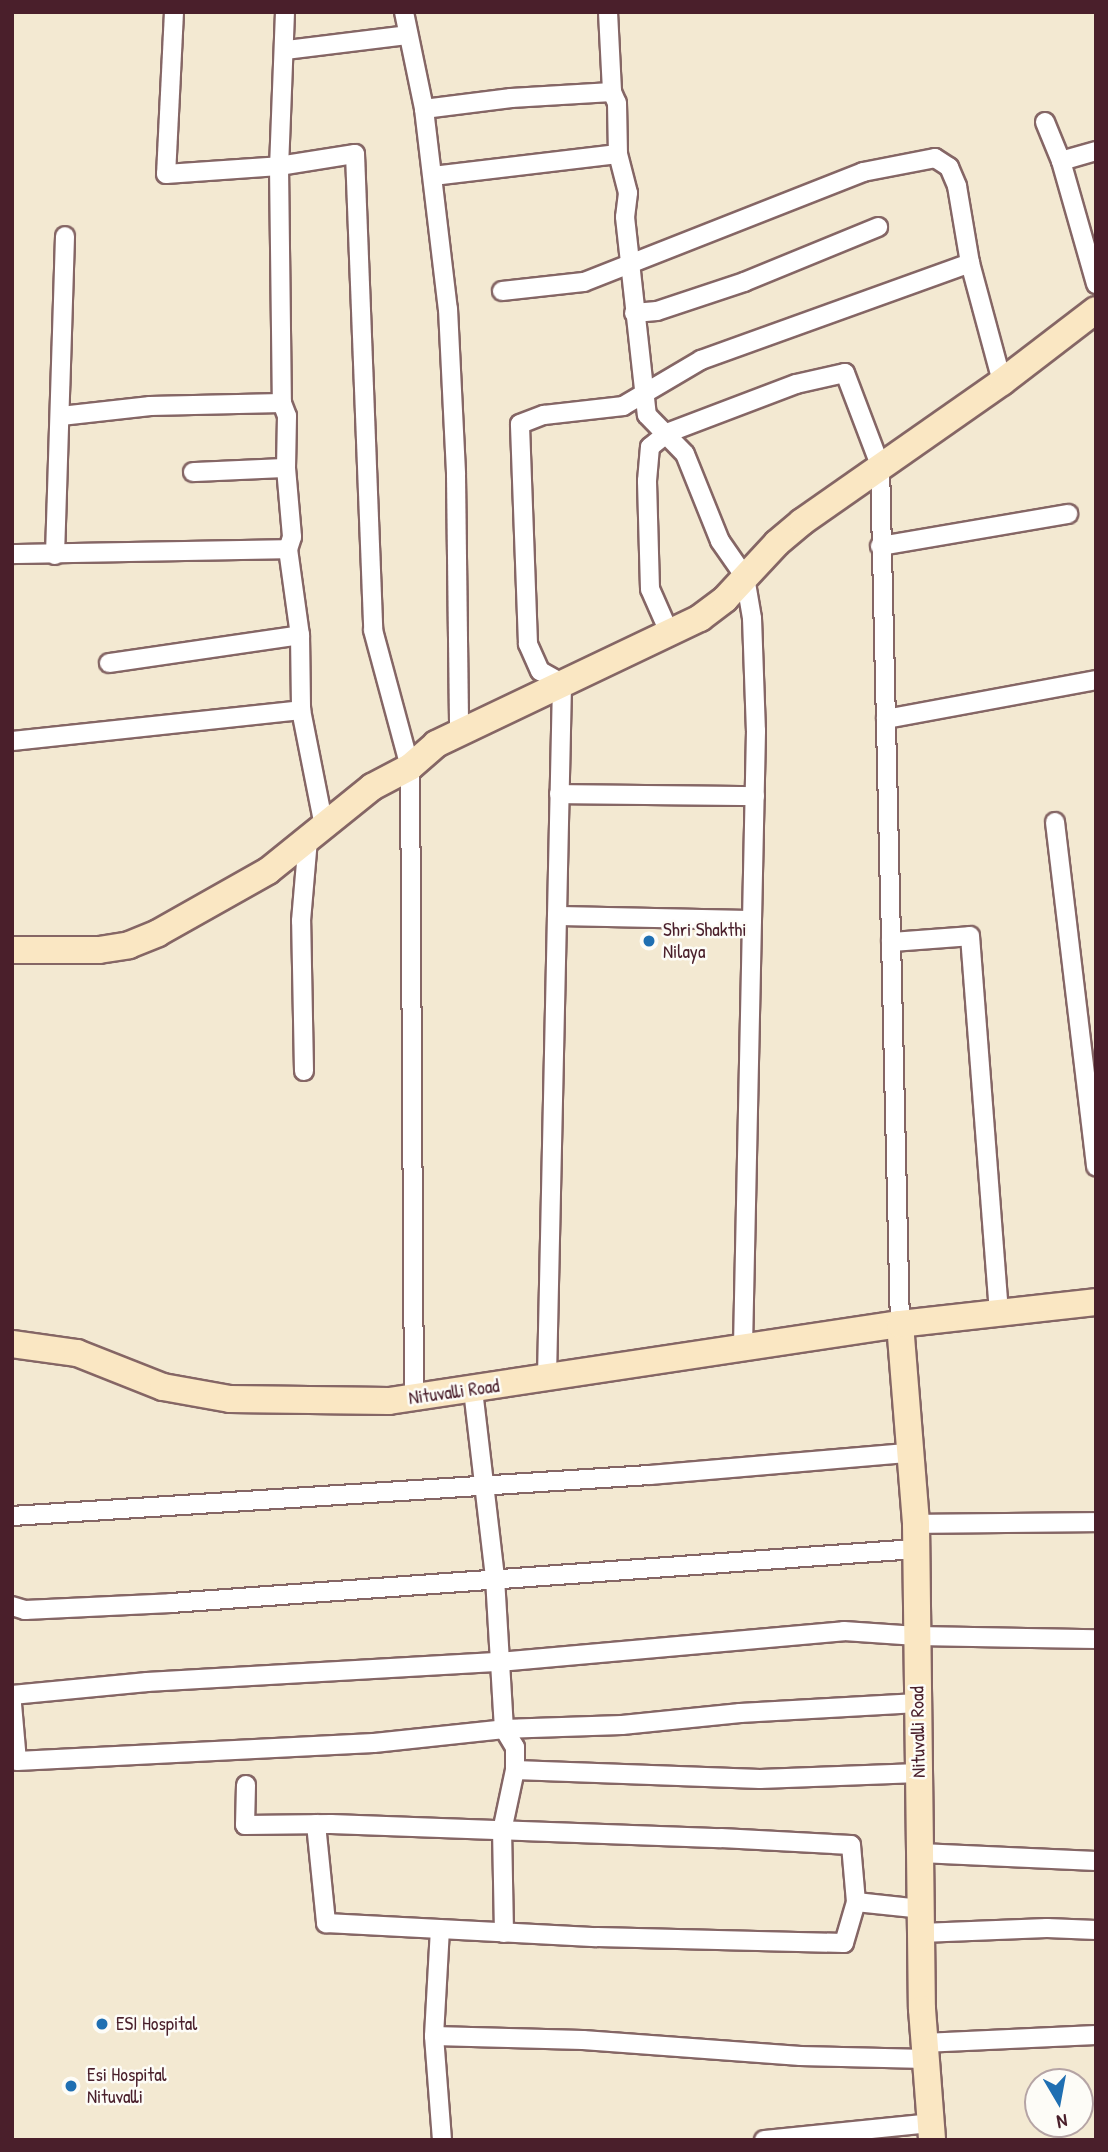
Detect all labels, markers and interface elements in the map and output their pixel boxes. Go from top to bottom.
place label: Shri Shakthi Nilaya [663,919,746,963]
marker: Shri Shakthi Nilaya [641,933,657,949]
street label: Nituvalli Road [407,1374,501,1410]
street label: Nituvalli Road [906,1686,930,1778]
place label: ESI Hospital [116,2013,197,2035]
marker: ESI Hospital [94,2016,110,2032]
place label: Esi Hospital Nituvalli [87,2064,167,2108]
north arrow [1024,2068,1094,2138]
marker: Esi Hospital Nituvalli [61,2076,81,2096]
text: N [1055,2108,1070,2135]

